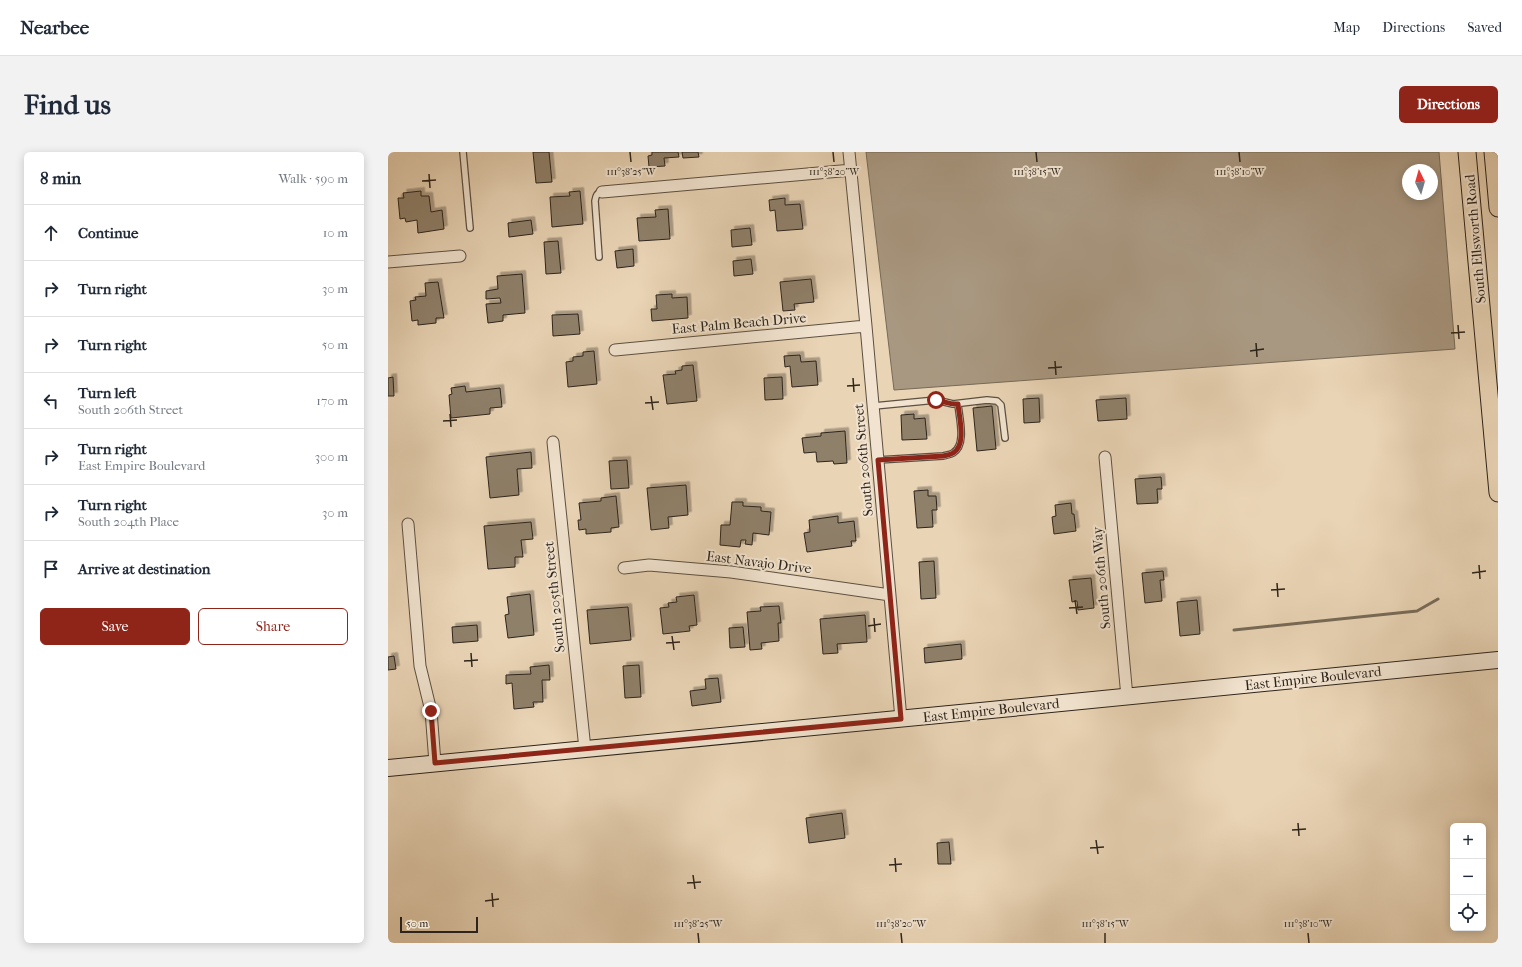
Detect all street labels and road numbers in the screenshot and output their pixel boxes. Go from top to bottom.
street label: South Ellsworth Road [1461,173,1490,304]
street label: East Palm Beach Drive [671,309,807,338]
street label: South 206th Street [850,403,877,517]
street label: South 206th Way [1089,525,1114,630]
street label: South 205th Street [540,540,569,653]
street label: East Navajo Drive [705,548,813,577]
street label: East Empire Boulevard [1244,663,1383,694]
street label: East Empire Boulevard [922,695,1061,726]

